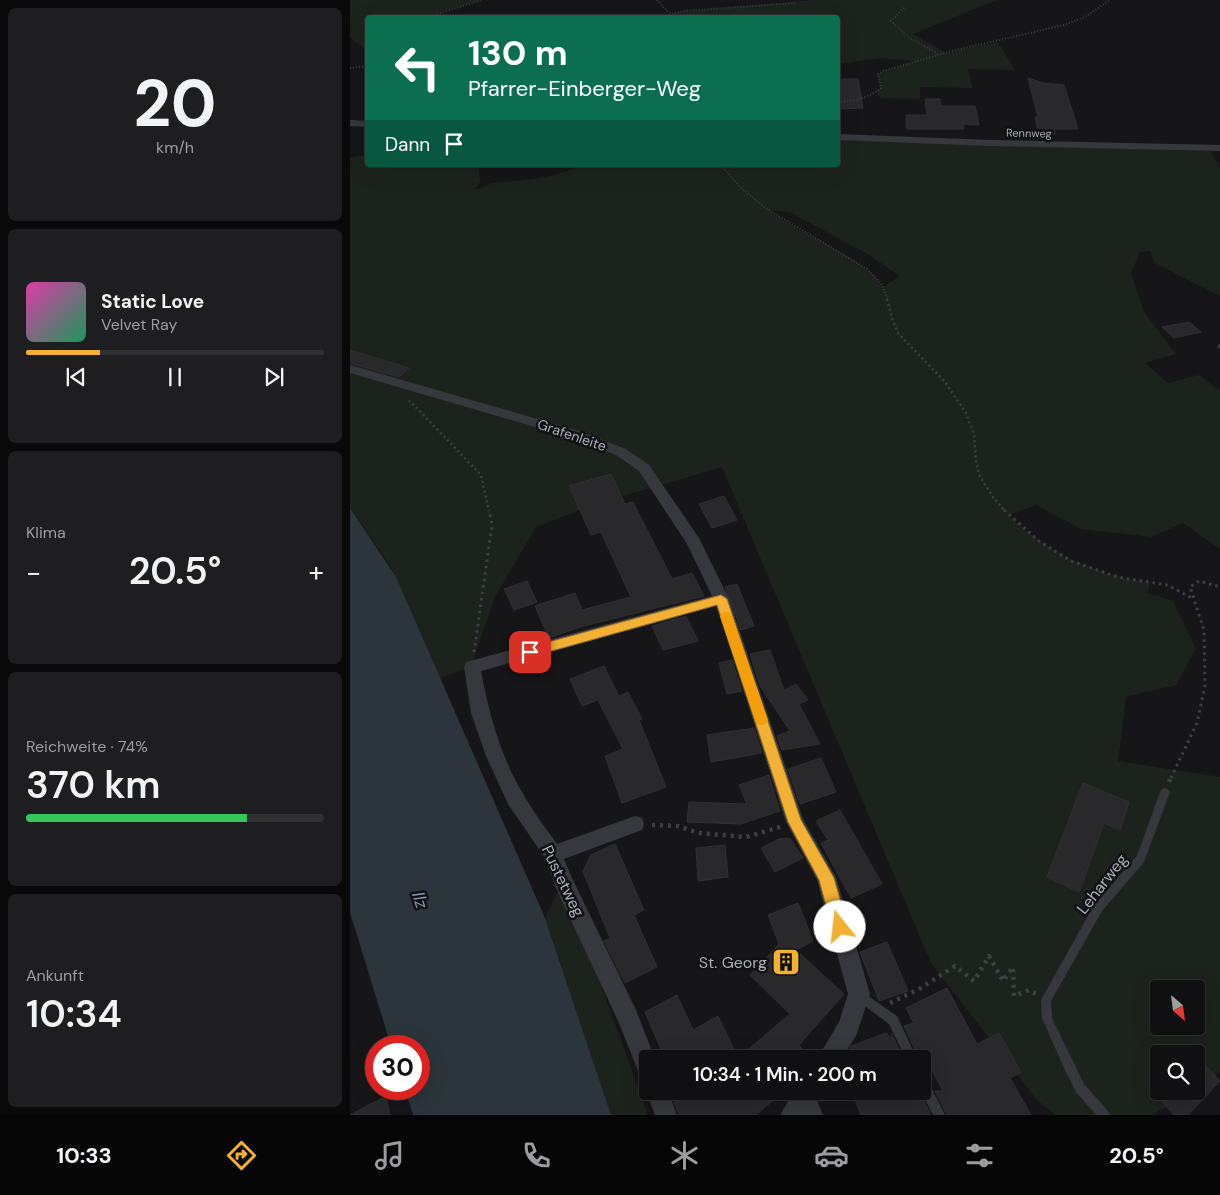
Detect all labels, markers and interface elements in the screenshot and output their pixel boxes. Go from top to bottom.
text: 130 m [468,30,568,76]
icon: left [385,35,450,100]
text: 20 [134,62,217,146]
text: Pfarrer-Einberger-Weg [468,74,701,103]
street label: Rennweg [1006,126,1052,140]
icon: arrive [440,130,468,158]
text: Dann [385,132,430,157]
text: km/h [156,137,194,158]
text: Static Love [101,289,204,314]
text: Velvet Ray [101,314,177,335]
icon: previous [62,363,90,391]
icon: pause [161,363,189,391]
icon: next [260,363,288,391]
street label: Grafenleite [535,415,609,455]
text: Klima [26,522,66,543]
text: 20.5° [129,546,221,596]
text: − [26,554,41,591]
text: + [309,554,324,591]
pin [509,631,551,673]
icon: arrive [516,638,544,666]
text: Reichweite · 74% [26,736,148,757]
text: 370 km [26,760,161,810]
street label: Pustetweg [537,842,589,920]
street label: Leharweg [1072,850,1132,918]
water label: Ilz [406,888,434,912]
position arrow [813,900,865,952]
building icon: St. Georg [771,947,801,977]
place label: St. Georg [699,952,767,973]
text: Ankunft [26,965,84,986]
north arrow [1150,980,1205,1035]
map controls [1150,980,1205,1100]
text: 10:34 [26,989,122,1039]
speed limit sign: 30 [365,1035,430,1100]
button: search [1150,1045,1205,1100]
text: 10:34 · 1 Min. · 200 m [693,1062,877,1087]
icon: directions [224,1138,259,1173]
icon: music [372,1138,407,1173]
icon: phone [519,1138,554,1173]
icon: climate [667,1138,702,1173]
icon: car [814,1138,849,1173]
icon: filters [962,1138,997,1173]
text: 10:33 [56,1141,112,1170]
text: 20.5° [1109,1141,1164,1170]

